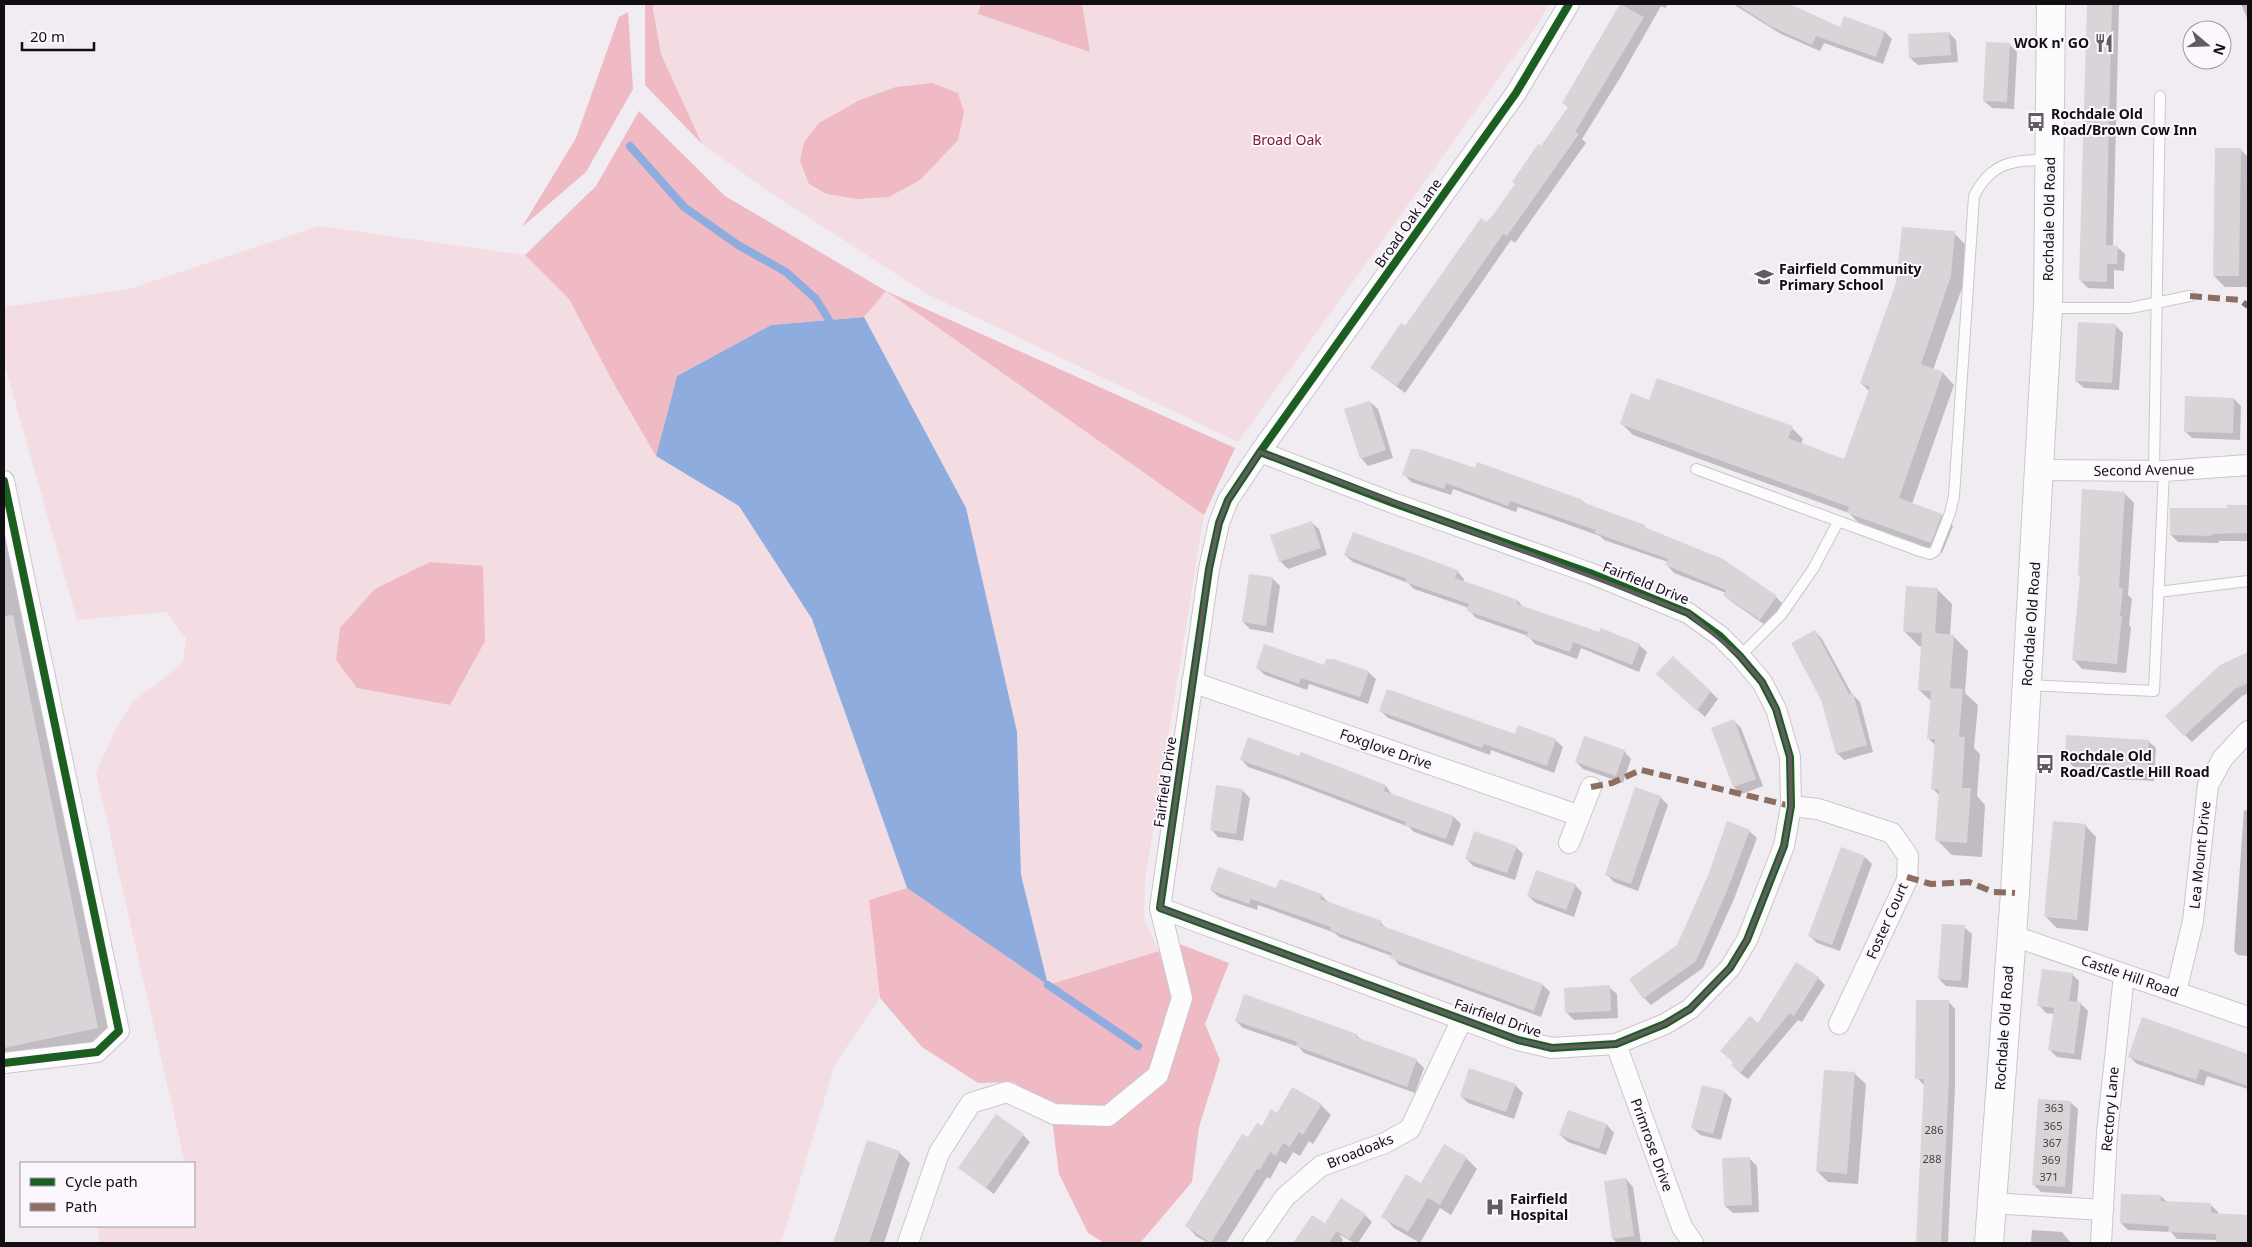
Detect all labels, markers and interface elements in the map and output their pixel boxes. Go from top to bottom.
scale bar [22,20,95,52]
north arrow [2182,20,2232,70]
text: 20 m [30,26,65,46]
restaurant icon: WOK n' GO [2093,32,2115,54]
place label: WOK n' GO [2014,33,2089,52]
text: N [2209,41,2231,58]
place label: Rochdale Old Road/Brown Cow Inn [2051,104,2197,139]
bus stop icon: Rochdale Old Road/Brown Cow Inn [2025,111,2047,133]
park label: Broad Oak [1252,130,1322,149]
street label: Rochdale Old Road [2038,157,2059,281]
street label: Broad Oak Lane [1370,174,1445,271]
place label: Fairfield Community Primary School [1779,259,1922,294]
school or university icon: Fairfield Community Primary School [1753,266,1775,288]
street label: Second Avenue [2093,459,2195,480]
street label: Fairfield Drive [1600,557,1692,608]
street label: Rochdale Old Road [2017,561,2044,687]
street label: Foxglove Drive [1337,724,1435,773]
street label: Fairfield Drive [1149,735,1180,828]
place label: Rochdale Old Road/Castle Hill Road [2060,746,2210,781]
bus stop icon: Rochdale Old Road/Castle Hill Road [2034,753,2056,775]
street label: Lea Mount Drive [2184,800,2215,910]
street label: Foster Court [1861,880,1912,962]
street label: Castle Hill Road [2079,950,2182,1001]
street label: Rochdale Old Road [1990,965,2017,1091]
street label: Fairfield Drive [1452,994,1545,1041]
street label: Rectory Lane [2096,1066,2123,1152]
street label: Primrose Drive [1627,1096,1678,1194]
house number: 363 [2045,1100,2063,1115]
house number: 365 [2044,1118,2062,1133]
house number: 286 [1925,1122,1943,1137]
street label: Broadoaks [1324,1128,1396,1172]
house number: 367 [2043,1135,2061,1150]
house number: 288 [1923,1151,1941,1166]
house number: 369 [2042,1152,2060,1167]
legend [20,1162,195,1227]
house number: 371 [2040,1169,2058,1184]
text: Cycle path [65,1171,138,1191]
place label: Fairfield Hospital [1510,1189,1568,1224]
text: Path [65,1196,97,1216]
hospital icon: Fairfield Hospital [1484,1196,1506,1218]

